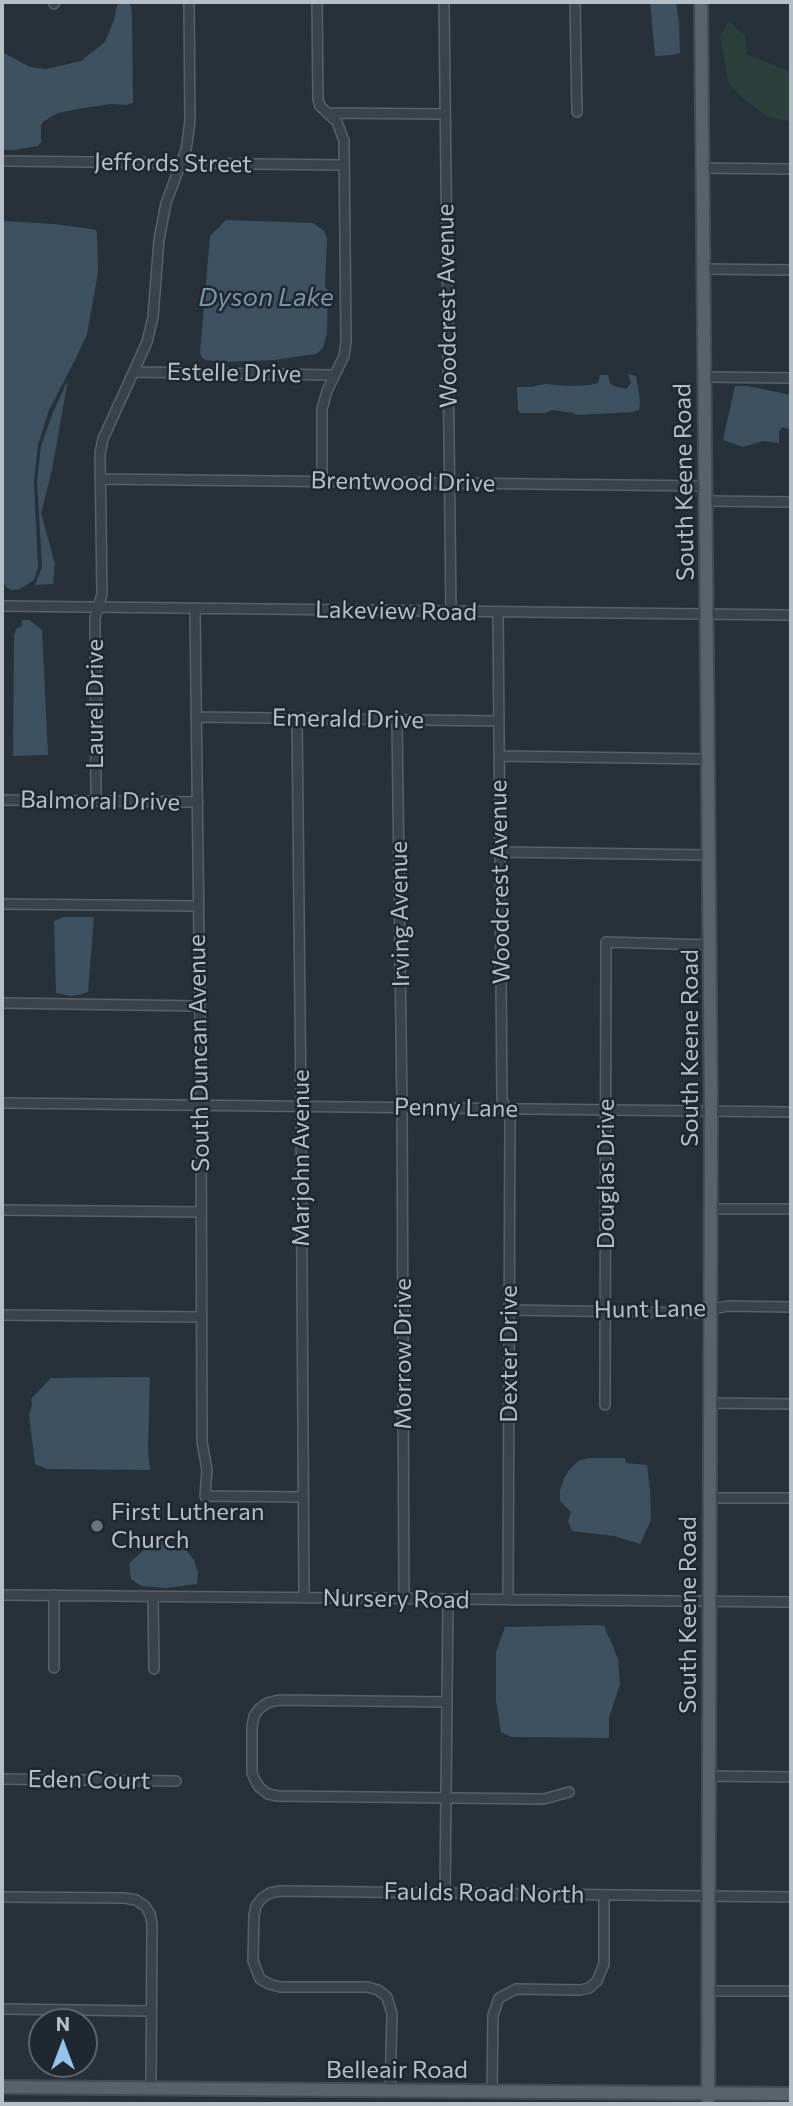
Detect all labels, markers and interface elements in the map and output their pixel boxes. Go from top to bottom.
street label: Jeffords Street [94,147,252,179]
street label: Woodcrest Avenue [431,204,463,408]
water label: Dyson Lake [198,281,334,313]
street label: Estelle Drive [166,357,302,389]
street label: South Keene Road [668,383,700,581]
street label: Brentwood Drive [310,466,496,498]
street label: Lakeview Road [315,595,477,627]
street label: Laurel Drive [81,639,109,769]
street label: Emerald Drive [272,703,424,735]
street label: Woodcrest Avenue [484,780,516,984]
street label: Balmoral Drive [20,785,180,817]
street label: Irving Avenue [384,841,416,987]
street label: South Duncan Avenue [183,934,215,1172]
street label: South Keene Road [676,949,704,1147]
street label: Marjohn Avenue [287,1069,315,1247]
street label: Penny Lane [394,1093,518,1123]
street label: Douglas Drive [592,1099,620,1249]
street label: Morrow Drive [389,1278,417,1430]
street label: Dexter Drive [495,1285,523,1423]
street label: Hunt Lane [594,1294,706,1324]
place label: First Lutheran Church [111,1498,264,1554]
street label: South Keene Road [674,1516,702,1714]
marker: First Lutheran Church [89,1518,105,1534]
street label: Nursery Road [322,1583,470,1615]
street label: Eden Court [27,1765,151,1795]
street label: Faulds Road North [383,1877,585,1909]
north arrow [28,2008,98,2078]
text: N [56,2012,70,2035]
street label: Belleair Road [326,2056,468,2084]

